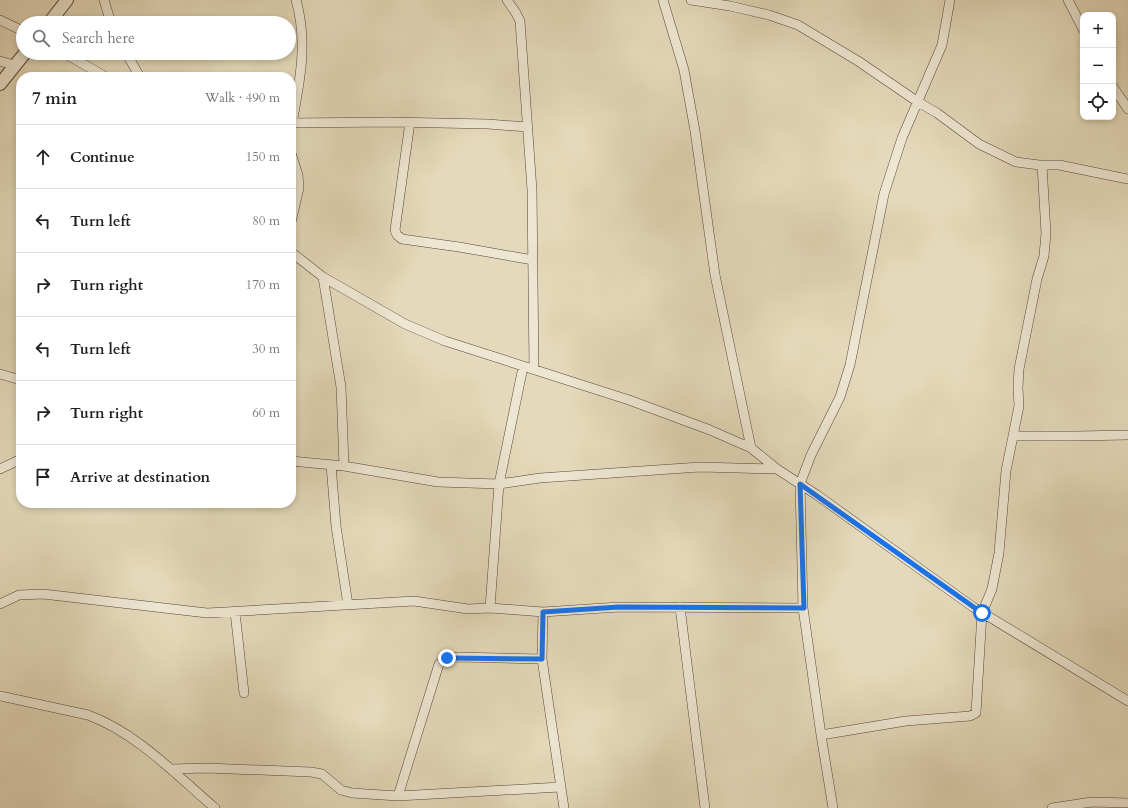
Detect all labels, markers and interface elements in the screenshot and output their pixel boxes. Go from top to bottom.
map controls [1080,12,1116,120]
button: + [1080,12,1116,48]
search box [16,16,296,60]
icon: search [30,27,52,49]
text: Search here [62,28,135,48]
button: − [1080,48,1116,84]
button: locate [1080,84,1116,120]
text: 7 min [32,87,77,110]
text: Walk · 490 m [205,89,280,107]
icon: ahead [32,146,54,168]
text: Continue [70,147,135,167]
text: 150 m [246,148,280,166]
icon: left [32,210,54,232]
text: Turn left [70,211,131,231]
text: 80 m [252,212,280,230]
icon: right [32,274,54,296]
text: Turn right [70,275,143,295]
text: 170 m [246,276,280,294]
icon: left [32,338,54,360]
text: Turn left [70,339,131,359]
text: 30 m [252,340,280,358]
icon: right [32,402,54,424]
text: Turn right [70,403,143,423]
text: 60 m [252,404,280,422]
icon: arrive [32,466,54,488]
text: Arrive at destination [70,467,210,487]
route start [973,604,991,622]
route end [438,649,456,667]

